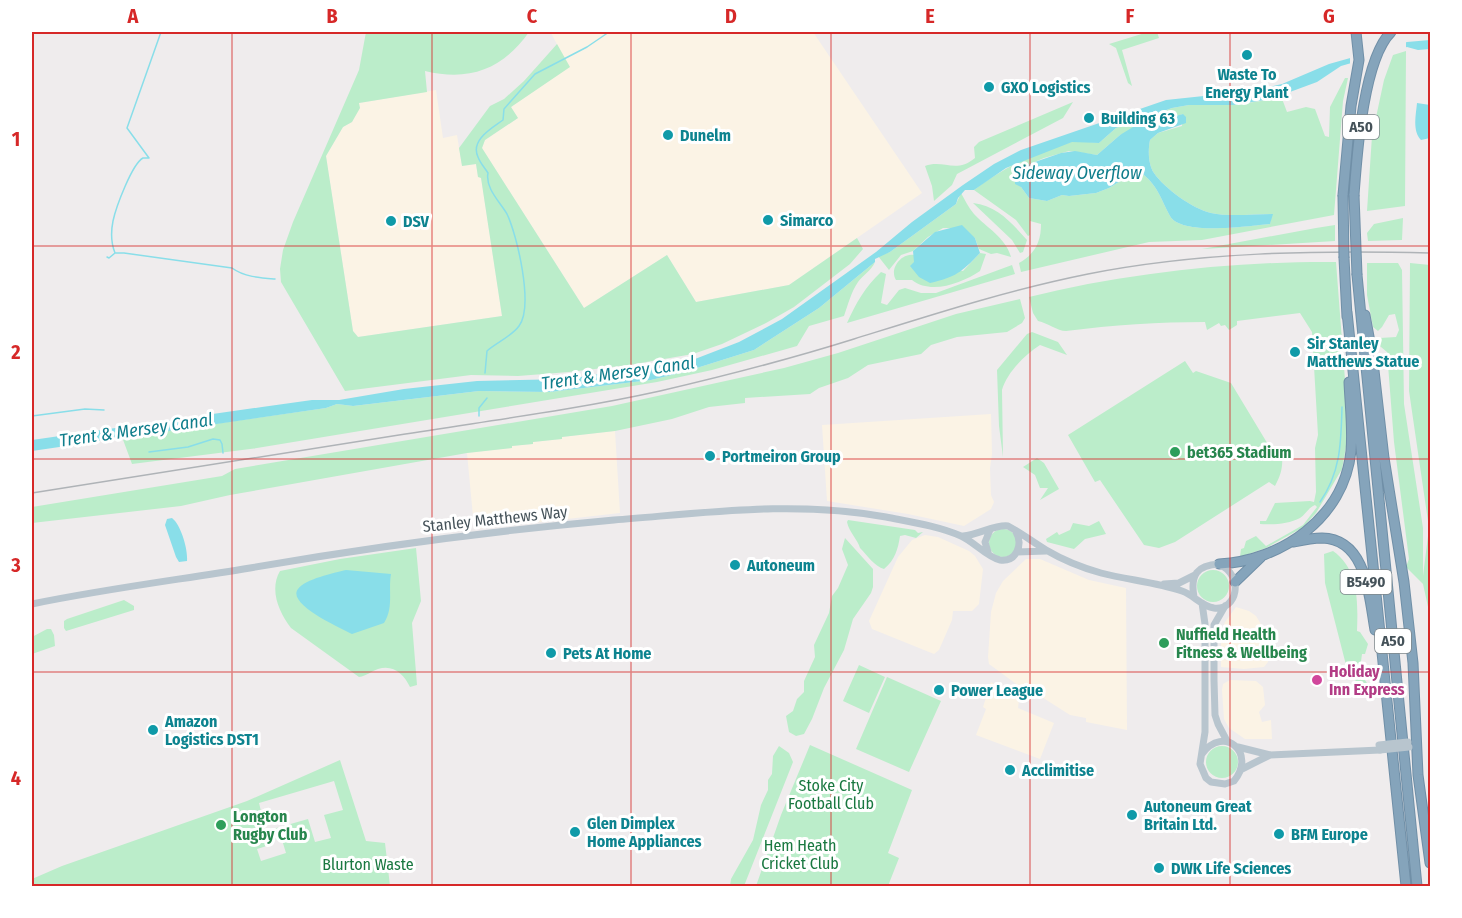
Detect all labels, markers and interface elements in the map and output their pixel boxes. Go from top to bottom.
text: A [127,4,140,28]
text: B [326,4,338,28]
text: C [527,4,538,28]
text: D [725,4,737,28]
text: E [925,4,935,28]
text: F [1126,4,1135,28]
text: G [1323,4,1335,28]
marker: Waste To Energy Plant [1240,48,1254,62]
place label: Waste To Energy Plant [1205,65,1289,102]
place label: GXO Logistics [1001,78,1090,97]
marker: GXO Logistics [982,80,996,94]
place label: Building 63 [1101,109,1175,128]
marker: Building 63 [1082,111,1096,125]
road number: A50 [1343,115,1379,139]
place label: Dunelm [680,126,731,145]
text: 1 [12,127,20,151]
marker: Dunelm [661,128,675,142]
water label: Sideway Overflow [1011,162,1142,184]
place label: Simarco [780,211,834,230]
place label: DSV [403,212,430,231]
marker: Simarco [761,213,775,227]
marker: DSV [384,214,398,228]
place label: Sir Stanley Matthews Statue [1307,334,1419,371]
text: 2 [10,340,21,364]
marker: Sir Stanley Matthews Statue [1288,345,1302,359]
water label: Trent & Mersey Canal [540,351,696,395]
water label: Trent & Mersey Canal [58,408,214,452]
place label: bet365 Stadium [1187,443,1292,462]
marker: bet365 Stadium [1168,445,1182,459]
place label: Portmeiron Group [722,447,841,466]
marker: Portmeiron Group [703,449,717,463]
street label: Stanley Matthews Way [422,502,569,536]
text: 3 [10,553,21,577]
place label: Autoneum [746,556,815,575]
marker: Autoneum [728,558,742,572]
road number: B5490 [1340,570,1392,594]
place label: Nuffield Health Fitness & Wellbeing [1176,625,1307,662]
road number: A50 [1375,629,1411,653]
marker: Nuffield Health Fitness & Wellbeing [1157,636,1171,650]
place label: Pets At Home [563,644,651,663]
marker: Pets At Home [544,646,558,660]
place label: Holiday Inn Express [1329,662,1405,699]
marker: Holiday Inn Express [1310,673,1324,687]
place label: Power League [951,681,1043,700]
marker: Power League [932,683,946,697]
place label: Amazon Logistics DST1 [164,712,259,749]
marker: Amazon Logistics DST1 [146,723,160,737]
place label: Acclimitise [1021,761,1094,780]
marker: Acclimitise [1003,763,1017,777]
text: 4 [11,766,21,790]
park label: Stoke City Football Club [788,776,874,813]
place label: Autoneum Great Britain Ltd. [1143,797,1252,834]
place label: Longton Rugby Club [233,807,308,844]
marker: Autoneum Great Britain Ltd. [1125,808,1139,822]
place label: Glen Dimplex Home Appliances [587,814,702,851]
marker: Longton Rugby Club [214,818,228,832]
marker: Glen Dimplex Home Appliances [568,825,582,839]
place label: BFM Europe [1291,825,1368,844]
marker: BFM Europe [1272,827,1286,841]
park label: Hem Heath Cricket Club [761,836,839,873]
park label: Blurton Waste [322,855,414,874]
place label: DWK Life Sciences [1171,859,1291,878]
marker: DWK Life Sciences [1152,861,1166,875]

